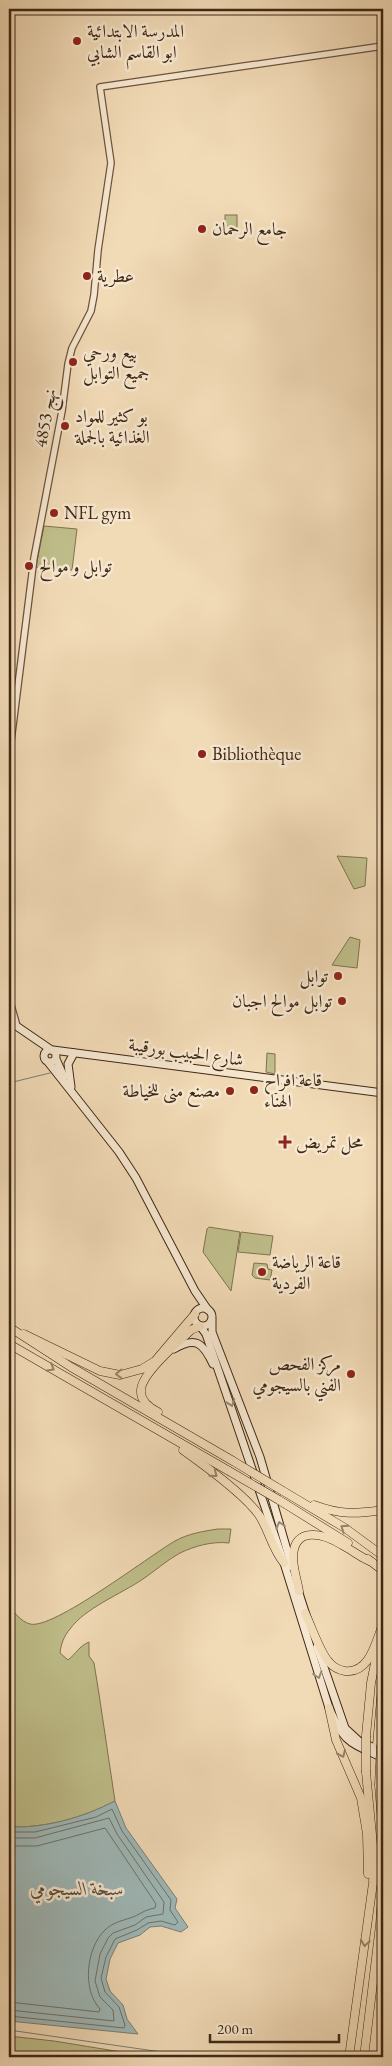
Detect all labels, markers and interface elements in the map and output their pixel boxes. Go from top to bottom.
place label: المدرسة الابتدائية ابو القاسم الشابي [87,19,184,70]
marker: المدرسة الابتدائية ابو القاسم الشابي [71,35,83,47]
place label: جامع الرحمان [212,217,287,245]
marker: جامع الرحمان [196,223,208,235]
place label: عطرية [97,264,134,288]
marker: عطرية [81,270,93,282]
place label: بيع ورحي جميع التوابل [83,340,150,389]
marker: بيع ورحي جميع التوابل [67,356,79,368]
street label: نهج 4853 [28,387,66,450]
place label: بو كثير للمواد الغذائية بالجملة [74,404,150,448]
marker: بو كثير للمواد الغذائية بالجملة [59,420,71,432]
place label: NFL gym [64,501,131,524]
marker: NFL gym [48,507,60,519]
place label: توابل و موالح [39,554,112,582]
marker: توابل و موالح [23,560,35,572]
place label: Bibliothèque [212,742,301,765]
marker: Bibliothèque [196,748,208,760]
place label: توابل [299,964,329,989]
marker: توابل [332,970,344,982]
place label: توابل موالح اجبان [232,989,333,1017]
marker: توابل موالح اجبان [336,995,348,1007]
street label: شارع الحبيب بورقيبة [126,1032,245,1075]
place label: قاعة افراح الهناء [264,1068,322,1112]
place label: مصنع منى للخياطة [123,1079,220,1107]
marker: قاعة افراح الهناء [248,1084,260,1096]
marker: مصنع منى للخياطة [224,1085,236,1097]
place label: محل تمريض [296,1130,363,1155]
marker: محل تمريض [278,1135,292,1149]
place label: قاعة الرياضة الفردية [272,1250,341,1295]
marker: قاعة الرياضة الفردية [256,1266,268,1278]
place label: مركز الفحص الفني بالسيجومي [252,1352,341,1402]
one-way arrow [45,1362,54,1372]
marker: مركز الفحص الفني بالسيجومي [345,1368,357,1380]
one-way arrow [115,1369,122,1379]
one-way arrow [225,1399,235,1407]
one-way arrow [208,1469,217,1477]
one-way arrow [275,1521,286,1530]
one-way arrow [340,1525,349,1534]
one-way arrow [312,1670,322,1678]
one-way arrow [336,1749,347,1758]
water label: سبخة السيجومي [30,1876,124,1904]
one-way arrow [360,1939,371,1947]
scale bar [210,2011,338,2043]
text: 200 m [217,2019,254,2038]

